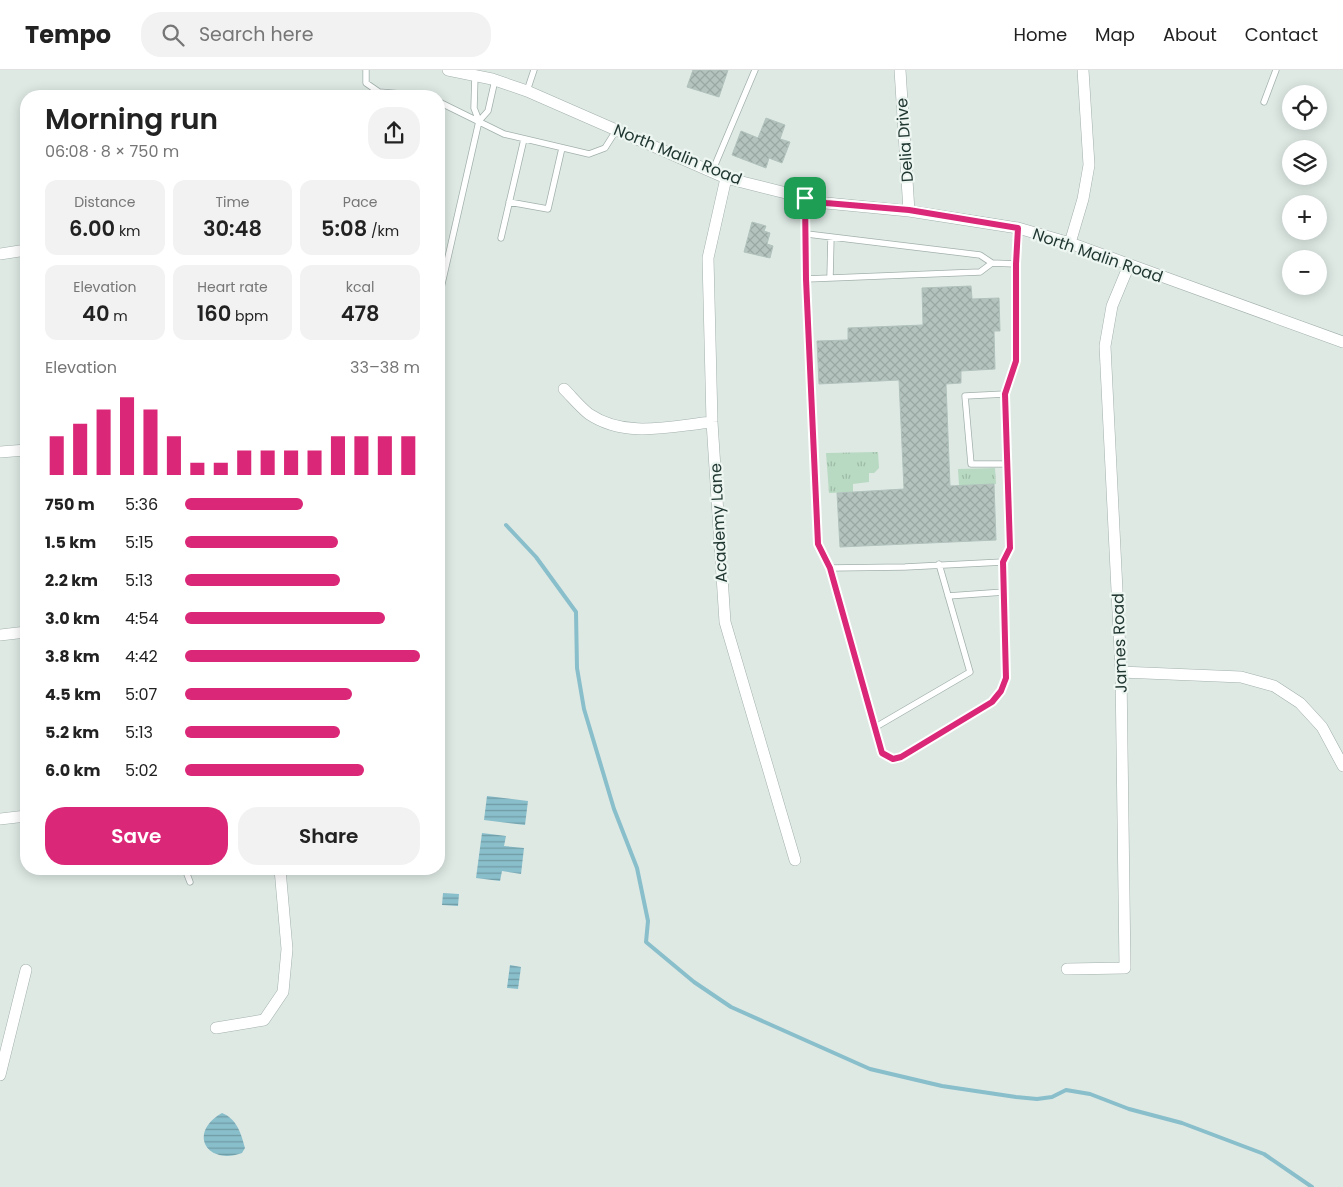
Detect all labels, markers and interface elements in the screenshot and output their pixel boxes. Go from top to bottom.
search box [141,12,491,57]
text: Tempo [25,18,111,51]
icon: search [159,21,187,49]
text: Search here [199,21,313,48]
text: Home [1013,22,1067,47]
text: Map [1095,22,1135,47]
text: About [1163,22,1217,47]
text: Contact [1245,22,1318,47]
map controls [1282,85,1327,295]
button: locate [1282,85,1327,130]
street label: Delia Drive [890,97,919,183]
text: Morning run [45,100,218,139]
button: share [368,107,420,159]
street label: North Malin Road [610,118,745,191]
text: 06:08 · 8 × 750 m [45,140,179,163]
button: layers [1282,140,1327,185]
pin [784,177,826,219]
icon: arrive [791,184,819,212]
text: Distance [74,192,136,212]
text: Time [215,192,250,212]
text: Pace [343,192,378,212]
button: + [1282,195,1327,240]
text: 6.00 [69,214,115,243]
text: 30:48 [203,214,262,243]
text: 5:08 [321,214,367,243]
text: km [115,221,141,241]
text: /km [367,221,399,241]
street label: North Malin Road [1030,222,1166,289]
button: − [1282,250,1327,295]
text: Elevation [73,277,136,297]
text: Heart rate [197,277,268,297]
text: kcal [346,277,374,297]
text: 40 [82,299,109,328]
text: 160 [197,299,231,328]
text: 478 [341,299,380,328]
text: m [109,306,128,326]
text: bpm [231,306,268,326]
text: Elevation [45,356,117,379]
text: 33–38 m [350,356,420,379]
street label: Academy Lane [704,463,733,583]
text: 750 m [45,493,95,516]
text: 5:36 [125,493,158,516]
text: 1.5 km [45,531,96,554]
text: 5:15 [125,531,154,554]
text: 2.2 km [45,569,98,592]
text: 5:13 [125,569,153,592]
street label: James Road [1106,593,1133,693]
text: 3.0 km [45,607,100,630]
text: 4:54 [125,607,159,630]
text: 3.8 km [45,645,100,668]
text: 4:42 [125,645,158,668]
text: 4.5 km [45,683,101,706]
text: 5:07 [125,683,157,706]
text: 5.2 km [45,721,99,744]
text: 5:13 [125,721,153,744]
text: 6.0 km [45,759,100,782]
text: 5:02 [125,759,158,782]
button: Save [45,807,228,865]
button: Share [238,807,420,865]

